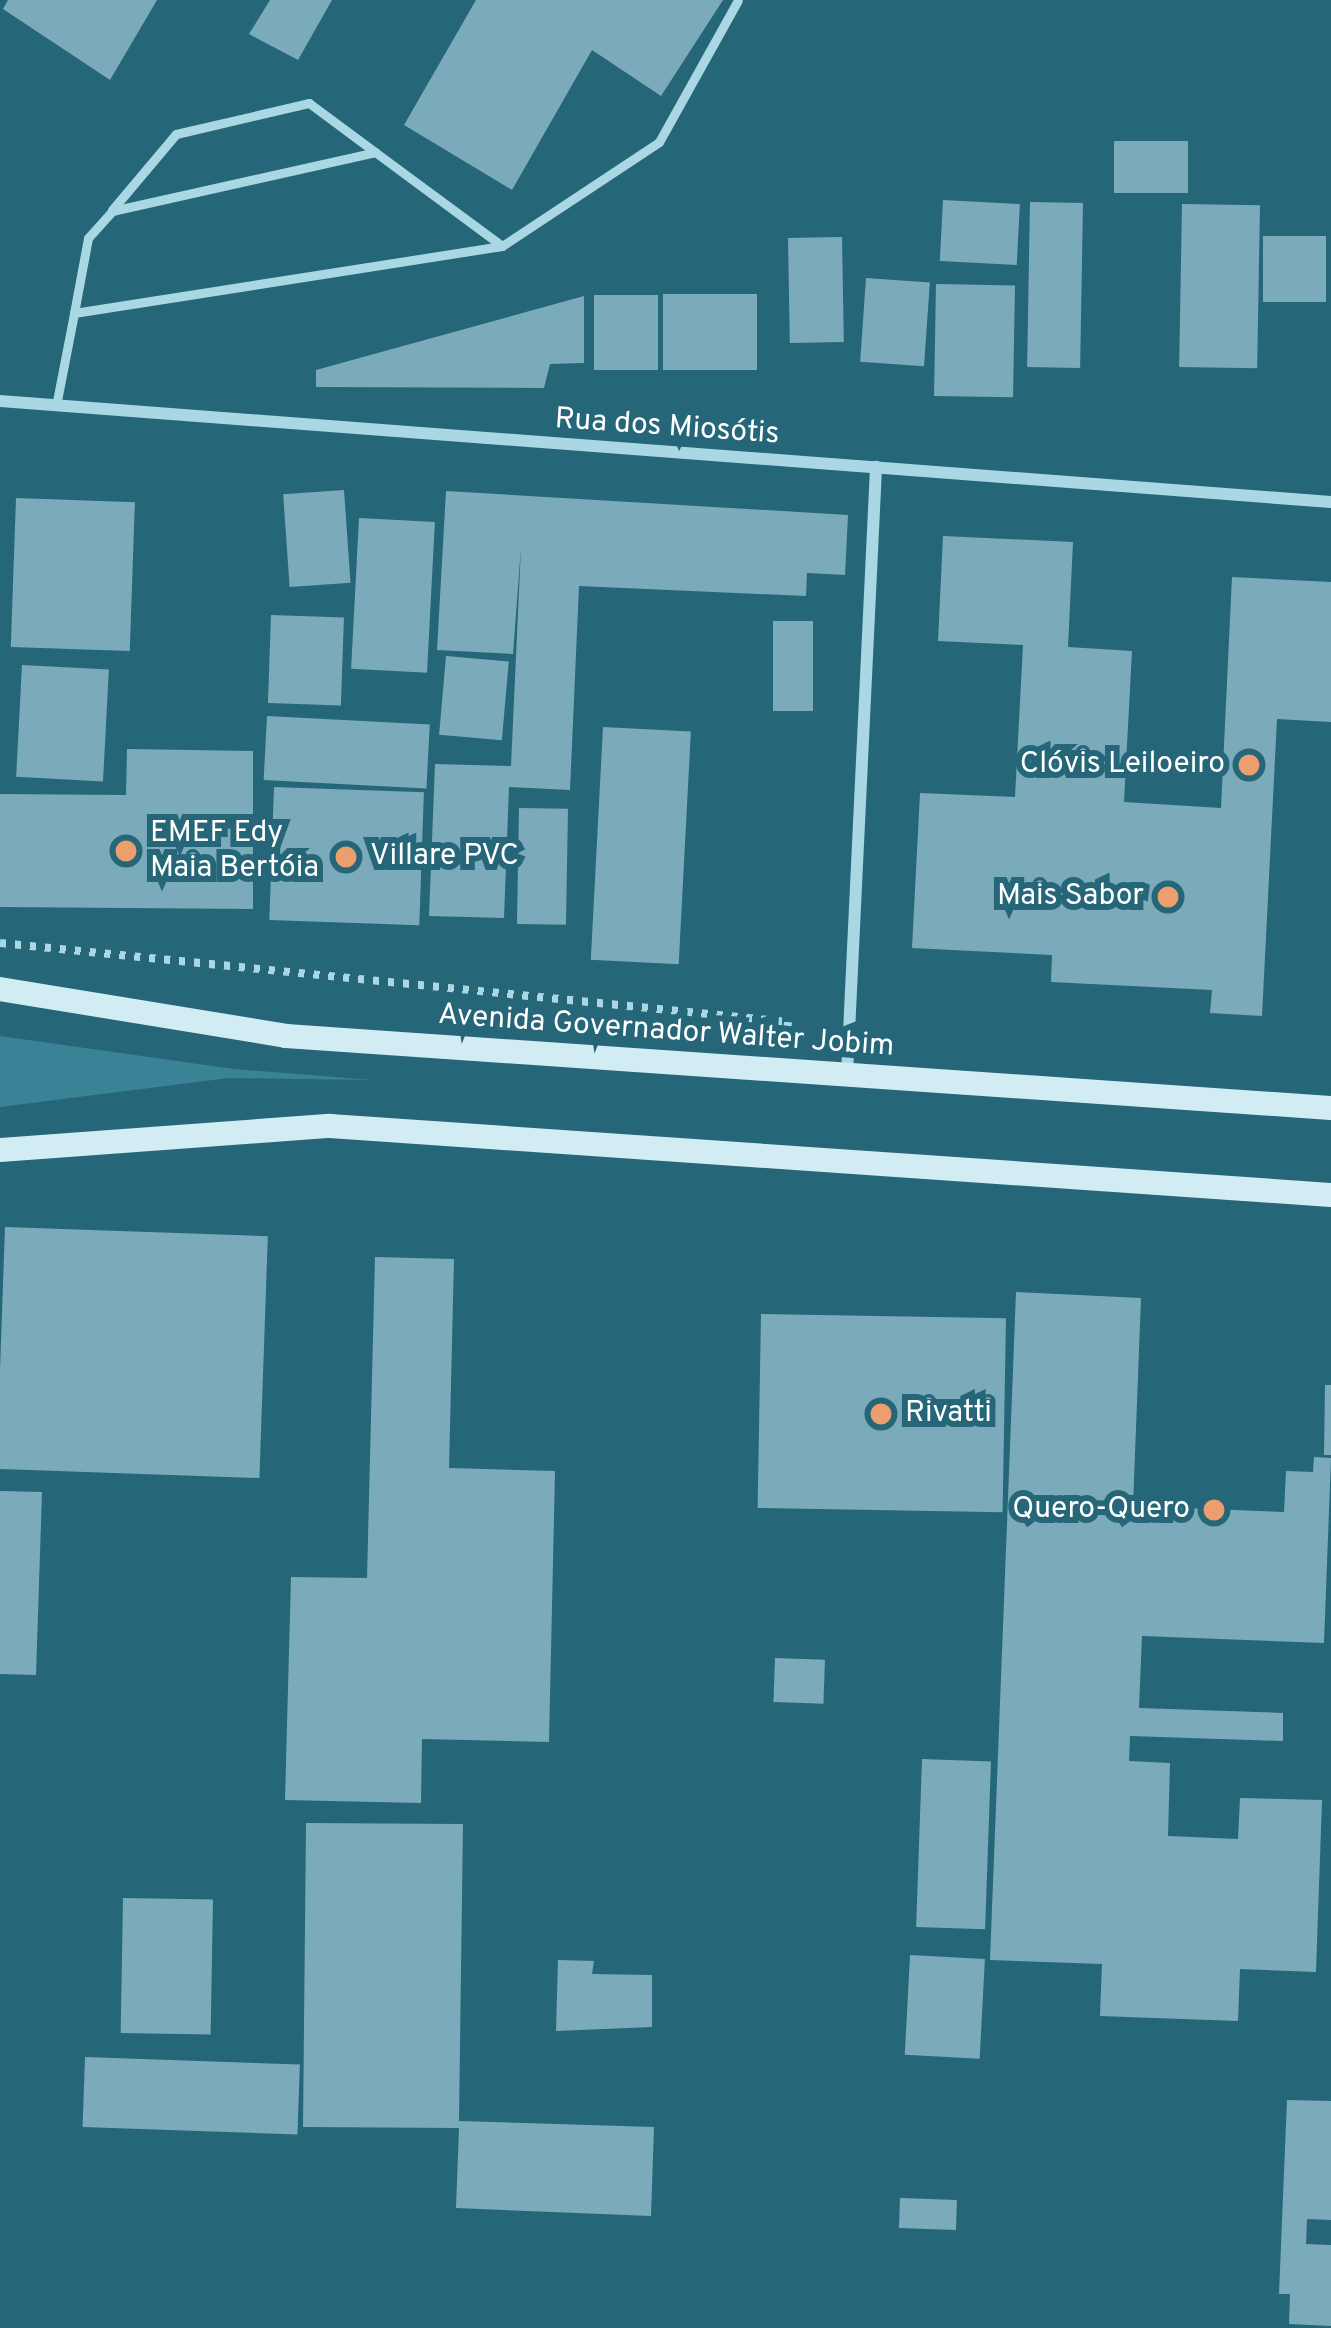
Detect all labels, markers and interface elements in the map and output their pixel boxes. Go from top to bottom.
street label: Rua dos Miosótis [554,402,780,454]
place label: Clóvis Leiloeiro [1020,747,1225,783]
marker: Clóvis Leiloeiro [1236,752,1262,778]
place label: EMEF Edy Maia Bertóia [150,816,319,886]
marker: EMEF Edy Maia Bertóia [113,838,139,864]
place label: Villare PVC [370,839,519,875]
marker: Villare PVC [333,844,359,870]
place label: Mais Sabor [997,879,1144,915]
marker: Mais Sabor [1155,884,1181,910]
street label: Avenida Governador Walter Jobim [436,998,896,1066]
place label: Rivatti [905,1396,992,1432]
marker: Rivatti [868,1401,894,1427]
place label: Quero-Quero [1012,1492,1190,1528]
marker: Quero-Quero [1201,1497,1227,1523]

